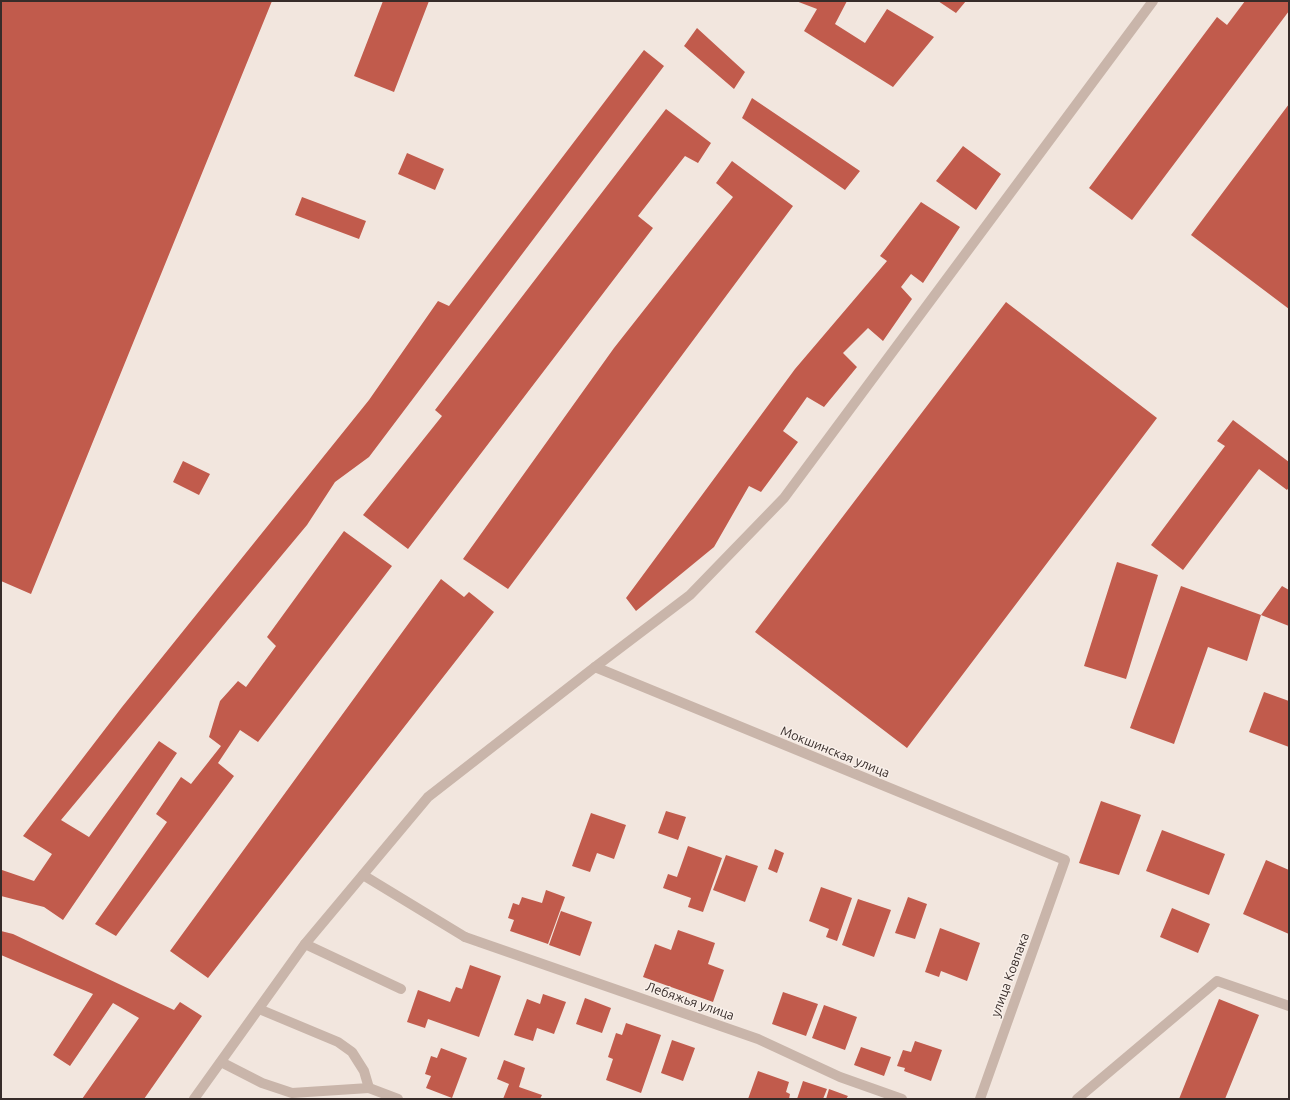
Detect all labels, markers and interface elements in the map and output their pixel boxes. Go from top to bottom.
street label: Мокшинская улица [778,723,892,781]
street label: улица Ковпака [988,931,1032,1019]
street label: Лебяжья улица [644,979,736,1023]

